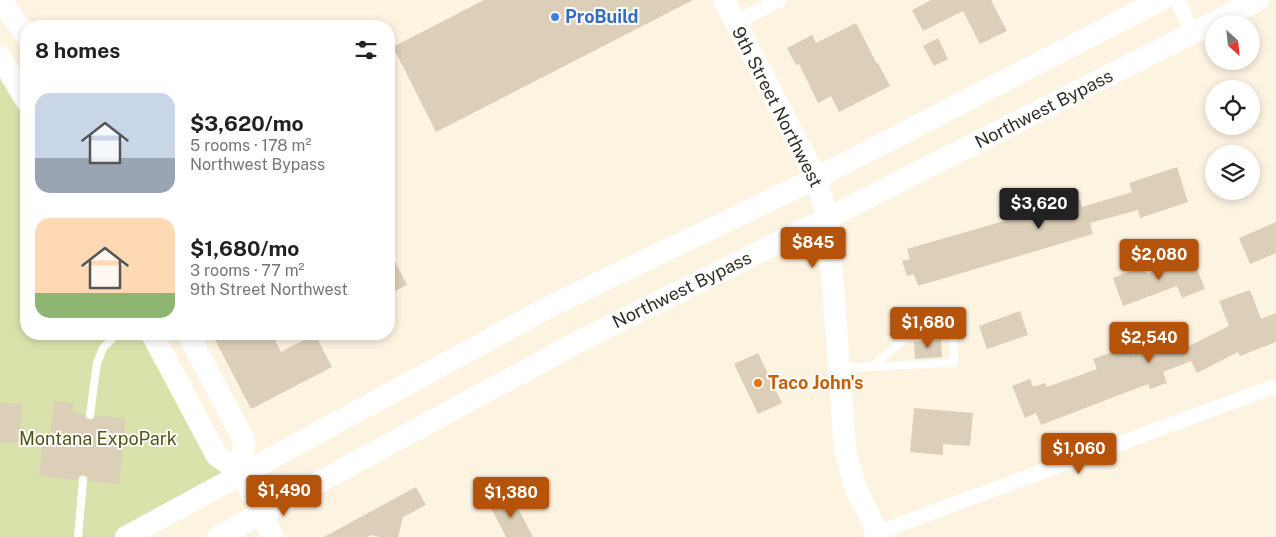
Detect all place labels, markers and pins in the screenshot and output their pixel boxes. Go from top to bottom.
place label: ProBuild [565,6,639,27]
marker: ProBuild [549,11,561,23]
pin: $3,620 [998,188,1080,230]
pin: $845 [783,226,843,269]
pin: $2,080 [1118,238,1200,281]
pin: $1,680 [887,306,969,349]
pin: $2,540 [1108,322,1190,364]
place label: Taco John's [768,372,863,393]
marker: Taco John's [752,377,764,389]
pin: $1,060 [1038,432,1120,475]
pin: $1,490 [243,474,325,517]
pin: $1,380 [470,476,552,519]

